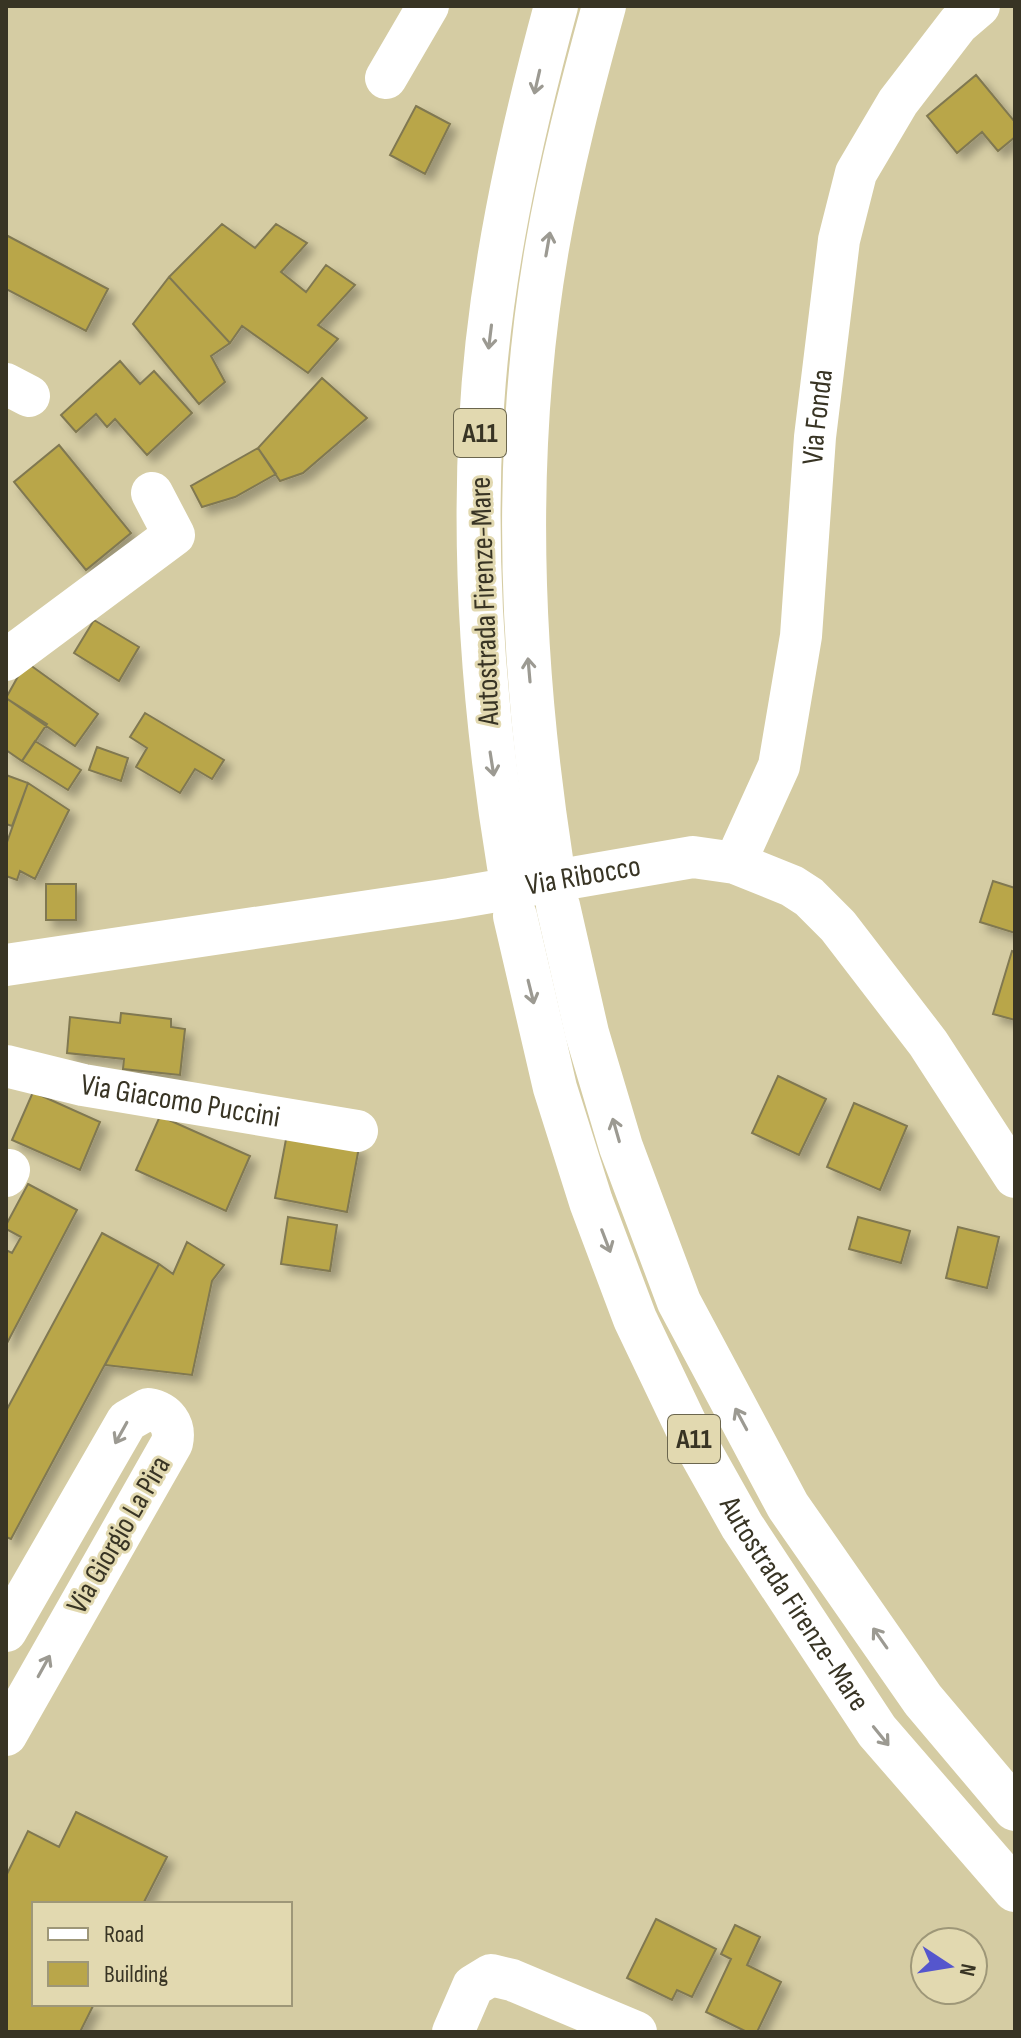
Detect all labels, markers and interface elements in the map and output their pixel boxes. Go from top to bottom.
one-way arrow [528,68,543,94]
one-way arrow [541,232,556,257]
one-way arrow [483,323,498,350]
street label: Via Fonda [795,367,841,466]
road number: A11 [454,409,506,457]
street label: Autostrada Firenze-Mare [463,476,507,727]
one-way arrow [522,657,537,684]
one-way arrow [485,751,500,776]
street label: Via Ribocco [523,848,643,904]
one-way arrow [525,979,540,1005]
street label: Via Giacomo Puccini [78,1067,283,1136]
one-way arrow [607,1117,622,1143]
one-way arrow [600,1228,614,1253]
one-way arrow [733,1407,749,1431]
road number: A11 [668,1415,720,1463]
one-way arrow [112,1420,128,1444]
street label: Via Giorgio La Pira [59,1450,179,1620]
street label: Autostrada Firenze-Mare [711,1490,877,1718]
one-way arrow [872,1628,888,1650]
one-way arrow [36,1655,52,1679]
one-way arrow [873,1725,890,1746]
legend [32,1902,292,2006]
text: Road [104,1920,144,1949]
north arrow [909,1926,989,2006]
text: Building [104,1960,168,1989]
text: N [953,1961,982,1978]

